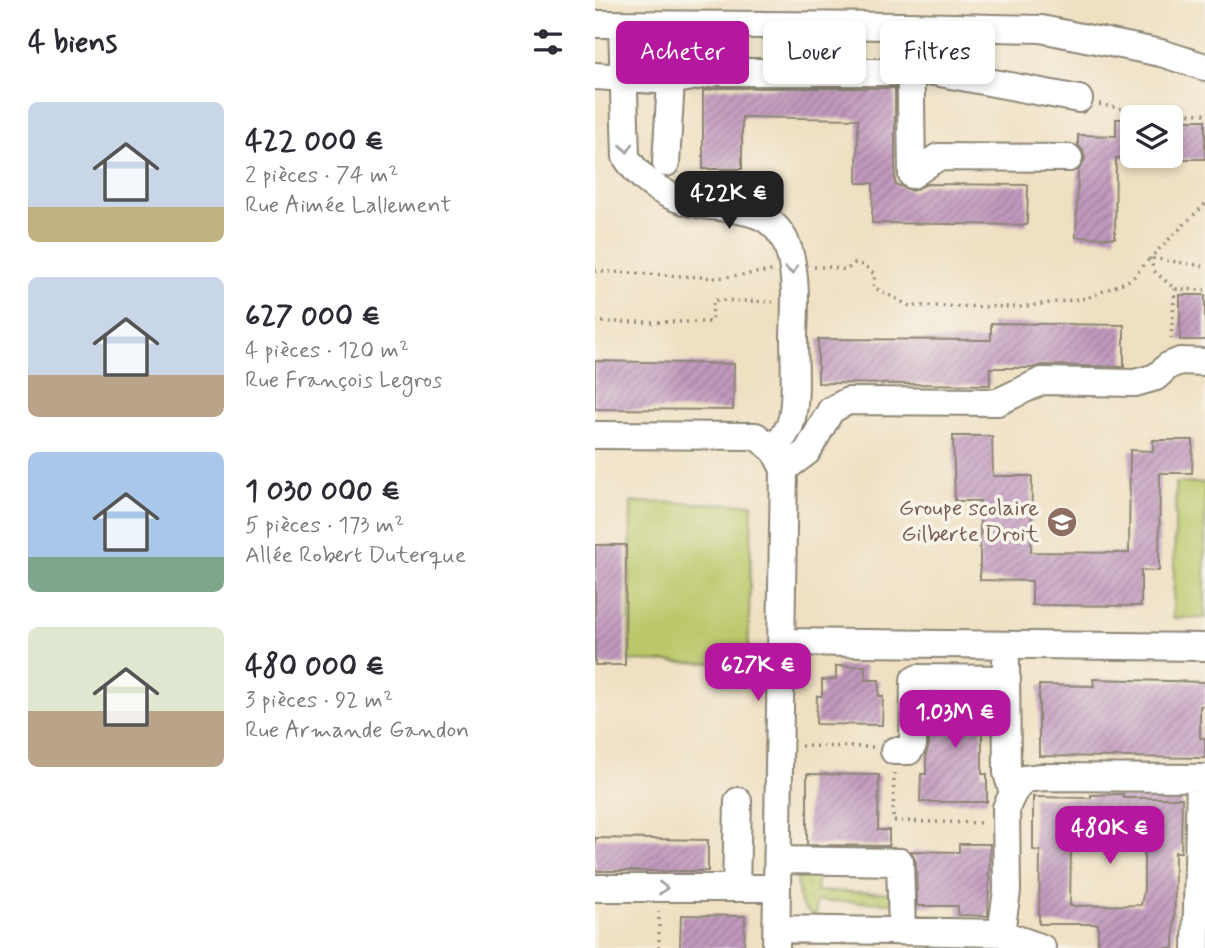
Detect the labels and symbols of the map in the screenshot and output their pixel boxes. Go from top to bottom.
one-way arrow [619,142,634,154]
pin: 422K € [672,172,786,231]
one-way arrow [784,264,799,276]
place label: Groupe scolaire Gilberte Droit [899,494,1039,550]
school or university icon: Groupe scolaire Gilberte Droit [1045,505,1079,539]
pin: 627K € [701,644,815,703]
pin: 1.03M € [890,690,1020,750]
pin: 480K € [1053,806,1167,866]
one-way arrow [658,880,669,896]

